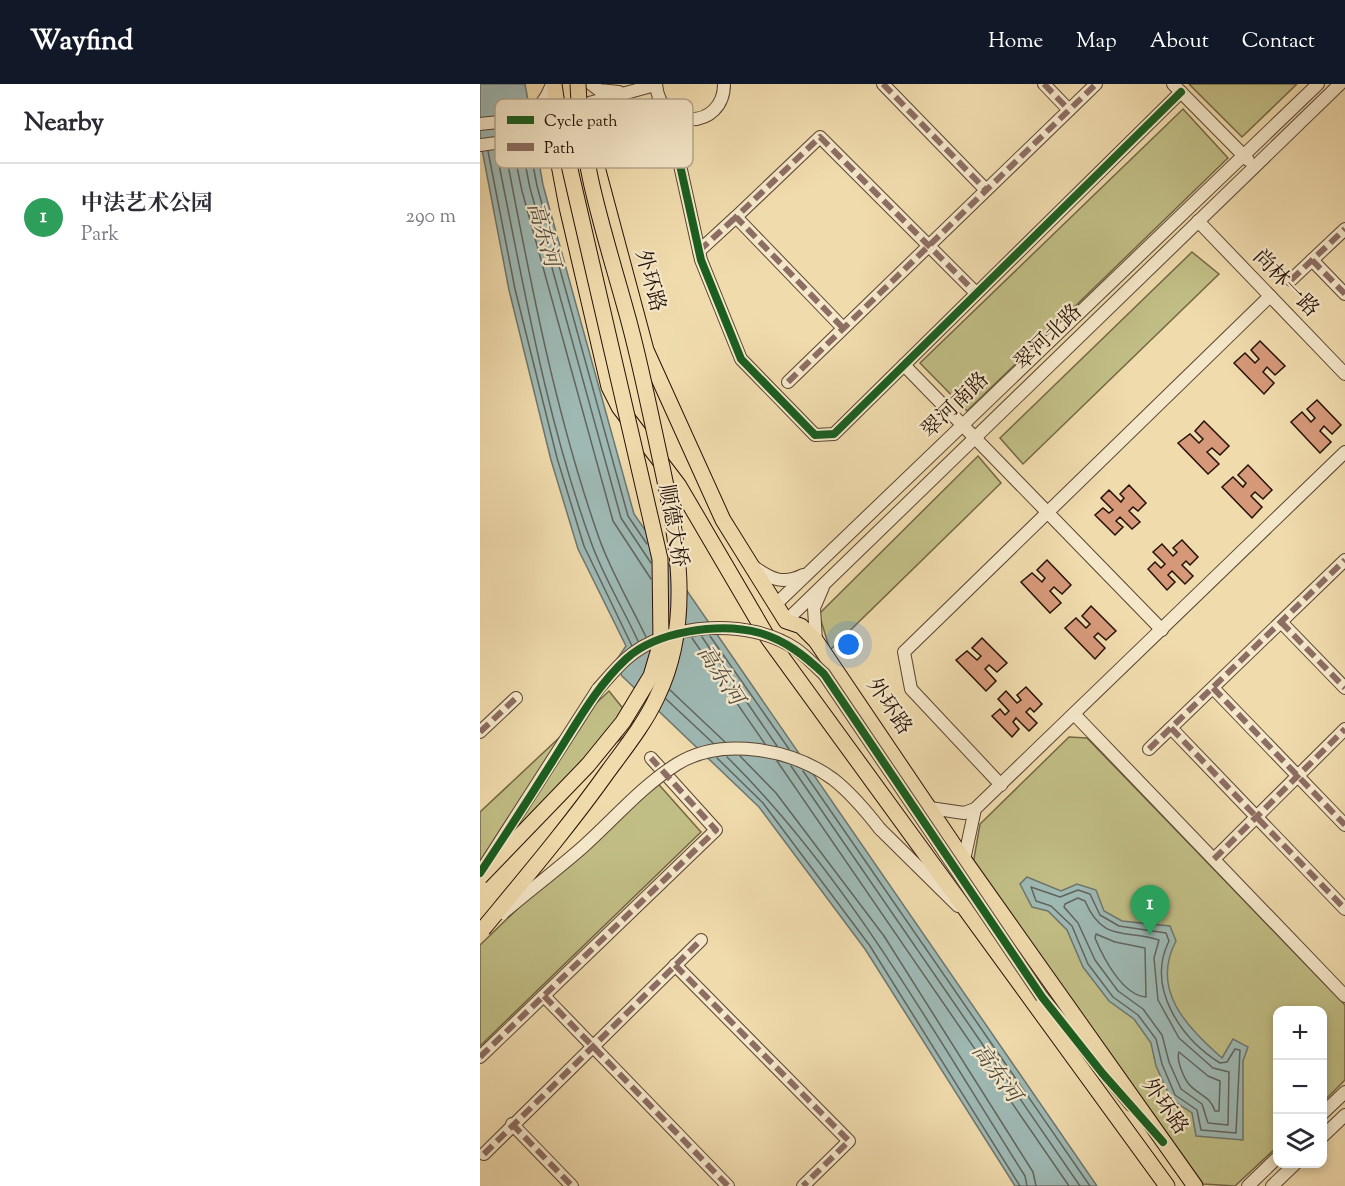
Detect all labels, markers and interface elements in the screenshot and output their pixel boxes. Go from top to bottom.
text: Wayfind [30,22,133,62]
text: Home [988,27,1043,57]
text: Map [1076,27,1117,57]
text: About [1150,27,1209,57]
text: Contact [1242,27,1315,57]
legend [495,99,693,168]
text: Nearby [24,105,104,142]
text: Cycle path [544,111,618,134]
text: Path [544,138,575,161]
text: 中法艺术公园 [81,189,213,221]
water label: 高东河 [518,199,568,275]
text: 1 [40,203,47,232]
text: 290 m [406,203,456,232]
text: Park [81,221,119,250]
street label: 尚林一路 [1245,243,1325,325]
street label: 外环路 [626,247,672,315]
street label: 翠河北路 [1008,298,1090,378]
street label: 翠河南路 [915,366,997,446]
street label: 顺德大桥 [650,482,694,570]
your location [834,630,863,659]
water label: 高东河 [688,640,753,716]
street label: 外环路 [858,672,918,742]
pin: 1 [1130,886,1170,935]
map controls [1273,1006,1327,1168]
button: + [1273,1006,1327,1060]
water label: 高东河 [963,1038,1030,1113]
button: − [1273,1060,1327,1114]
street label: 外环路 [1134,1073,1194,1141]
button: layers [1273,1114,1327,1168]

